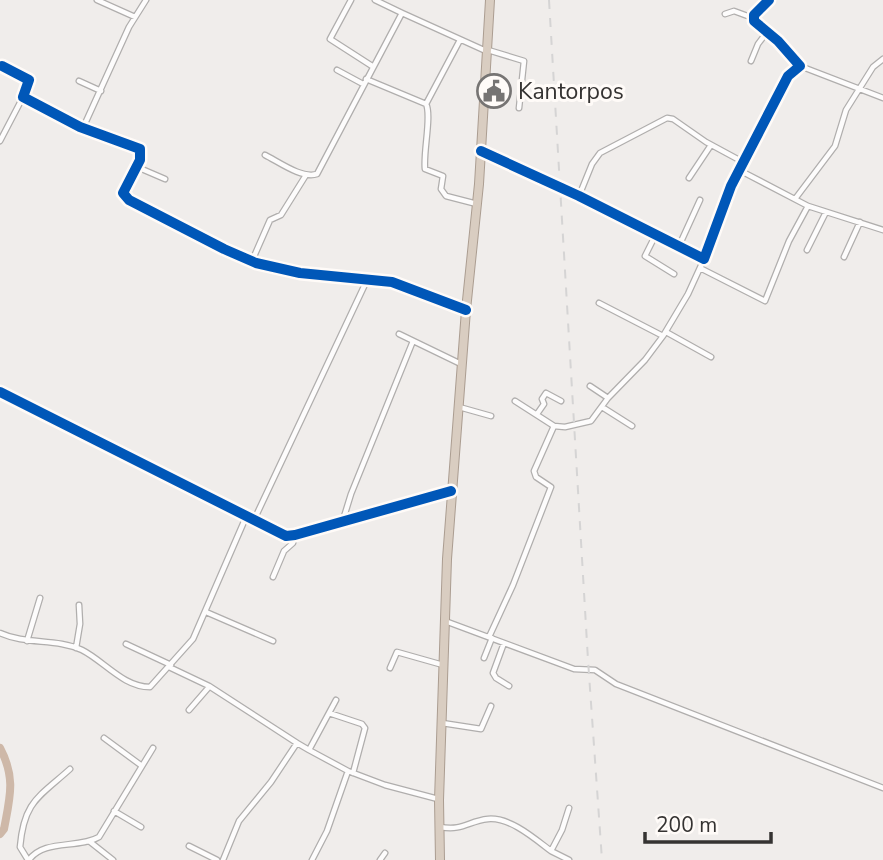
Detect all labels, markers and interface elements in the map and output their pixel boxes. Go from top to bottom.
public building icon: Kantorpos [475,72,513,110]
place label: Kantorpos [518,76,624,107]
scale bar [645,800,771,844]
text: 200 m [656,811,717,839]

